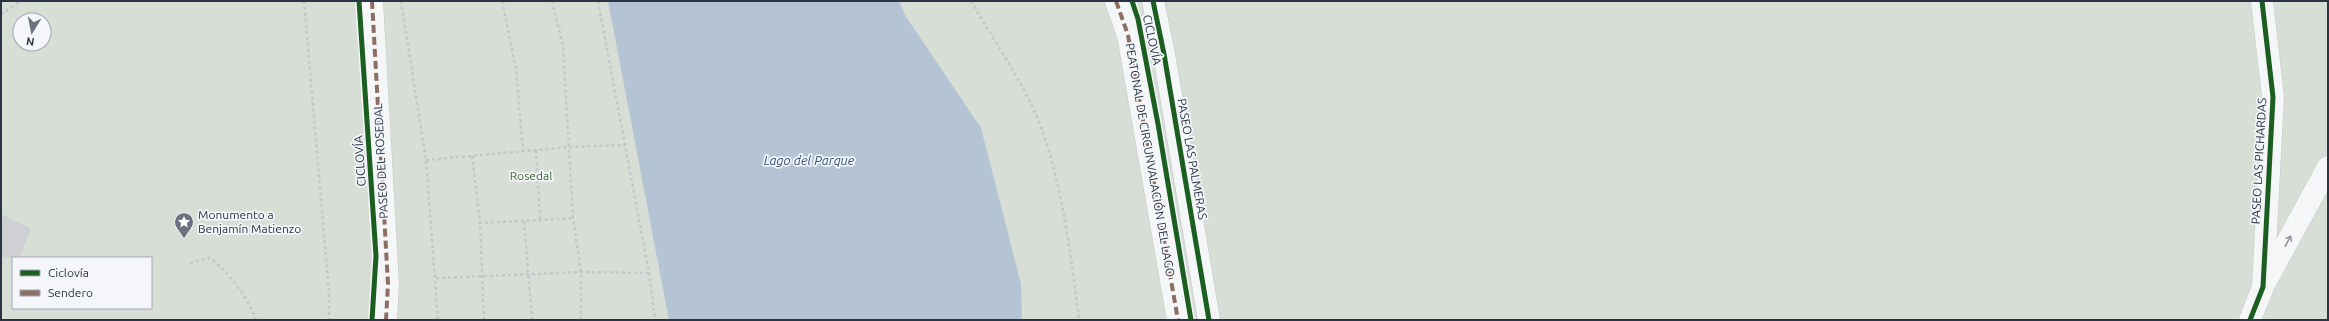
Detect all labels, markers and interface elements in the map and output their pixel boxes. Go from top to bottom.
north arrow [12,12,52,52]
street label: CICLOVÍA [1141,14,1164,66]
text: N [25,35,35,48]
street label: PEATONAL DE CIRCUNVALACIÓN DEL LAGO [1123,42,1178,278]
street label: PASEO LAS PALMERAS [1175,97,1210,221]
street label: PASEO LAS PICHARDAS [2249,97,2268,225]
street label: PASEO DEL ROSEDAL [371,103,390,219]
street label: CICLOVÍA [351,135,368,187]
water label: Lago del Parque [764,153,855,167]
park label: Rosedal [510,169,552,182]
place label: Monumento a Benjamín Matienzo [198,208,301,235]
place icon: Monumento a Benjamín Matienzo [173,211,195,239]
one-way arrow [2285,235,2292,247]
legend [12,257,152,309]
text: Ciclovía [48,266,89,279]
text: Sendero [48,286,93,299]

